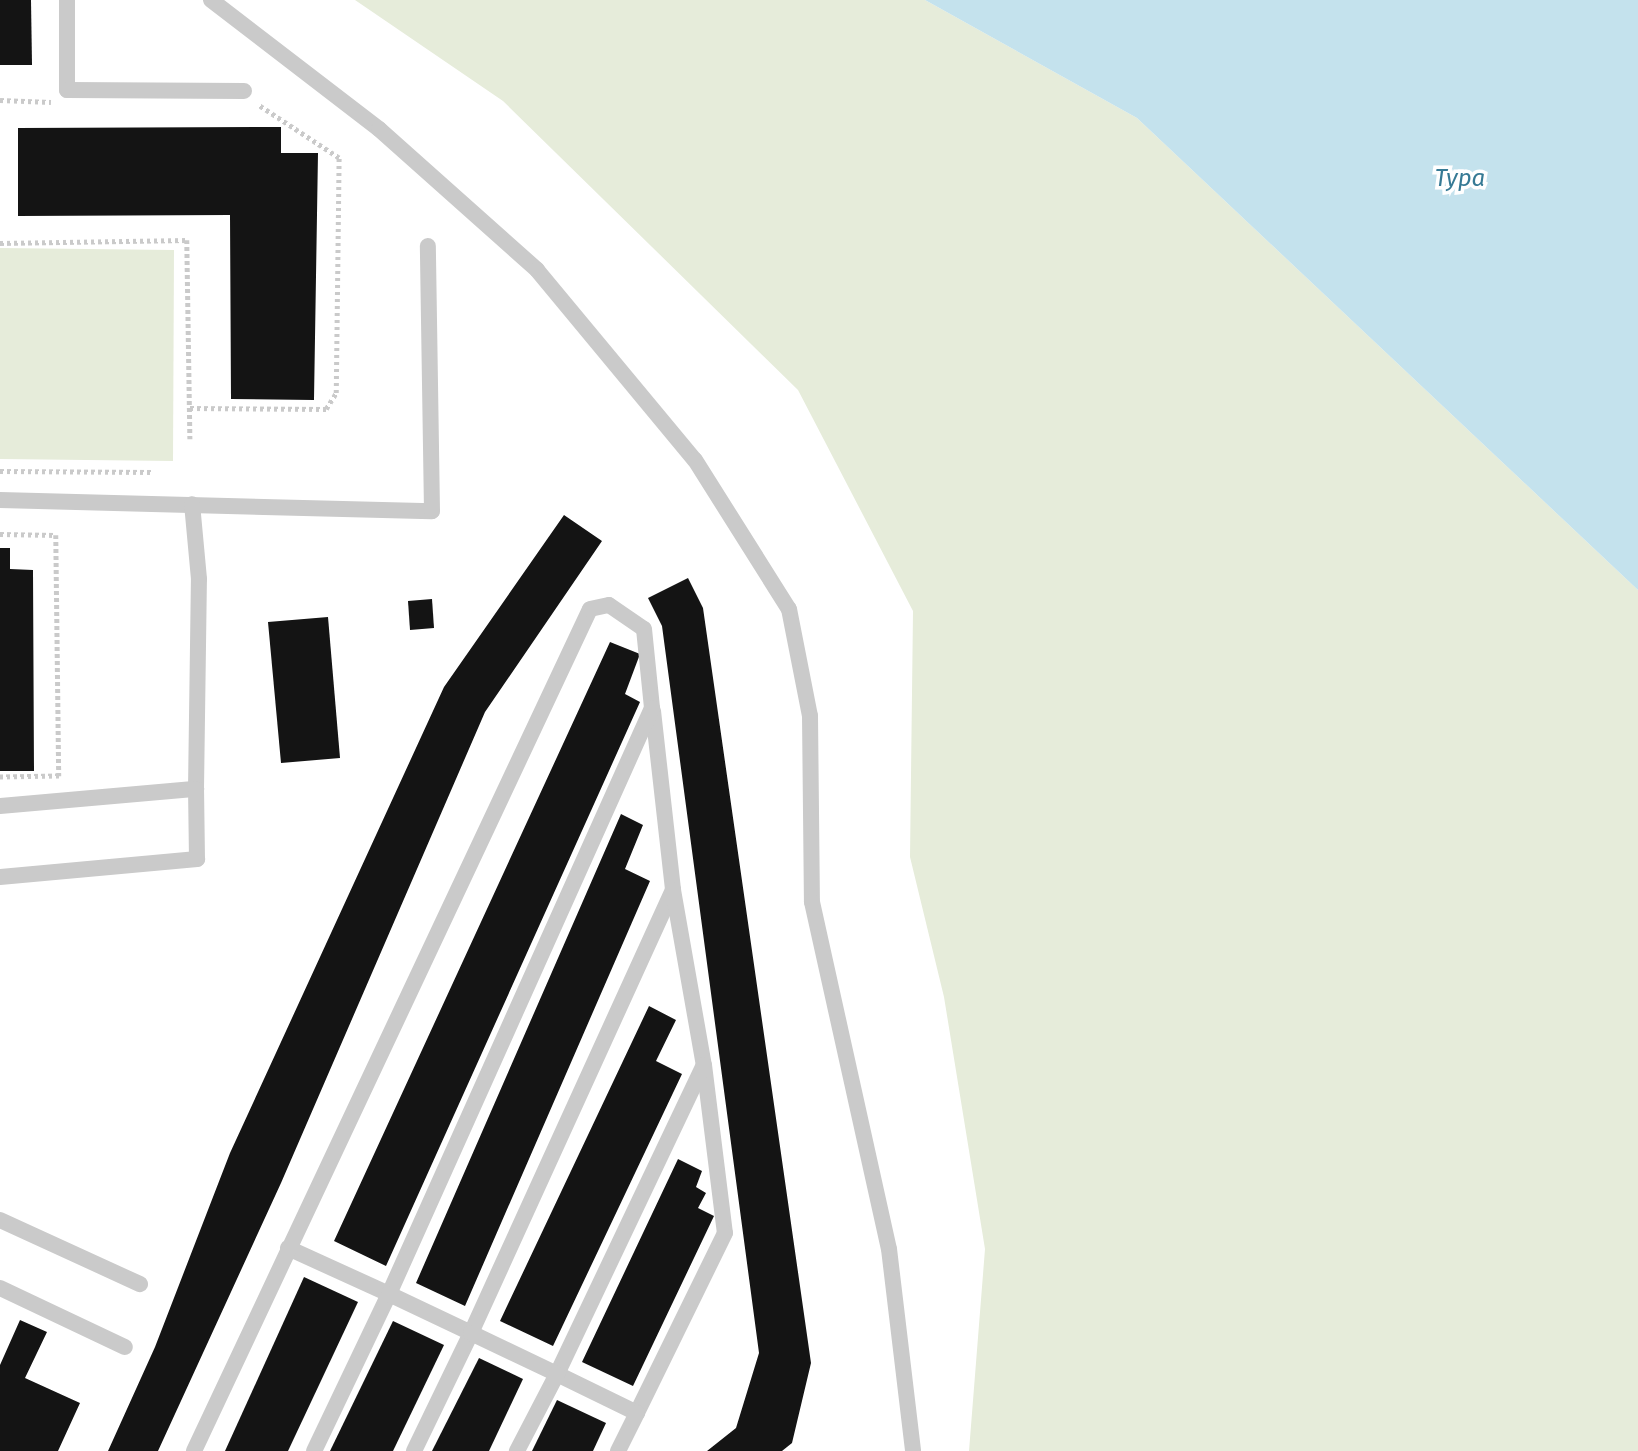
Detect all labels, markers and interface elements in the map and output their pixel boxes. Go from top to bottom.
water label: Тура [1435,165,1485,193]

